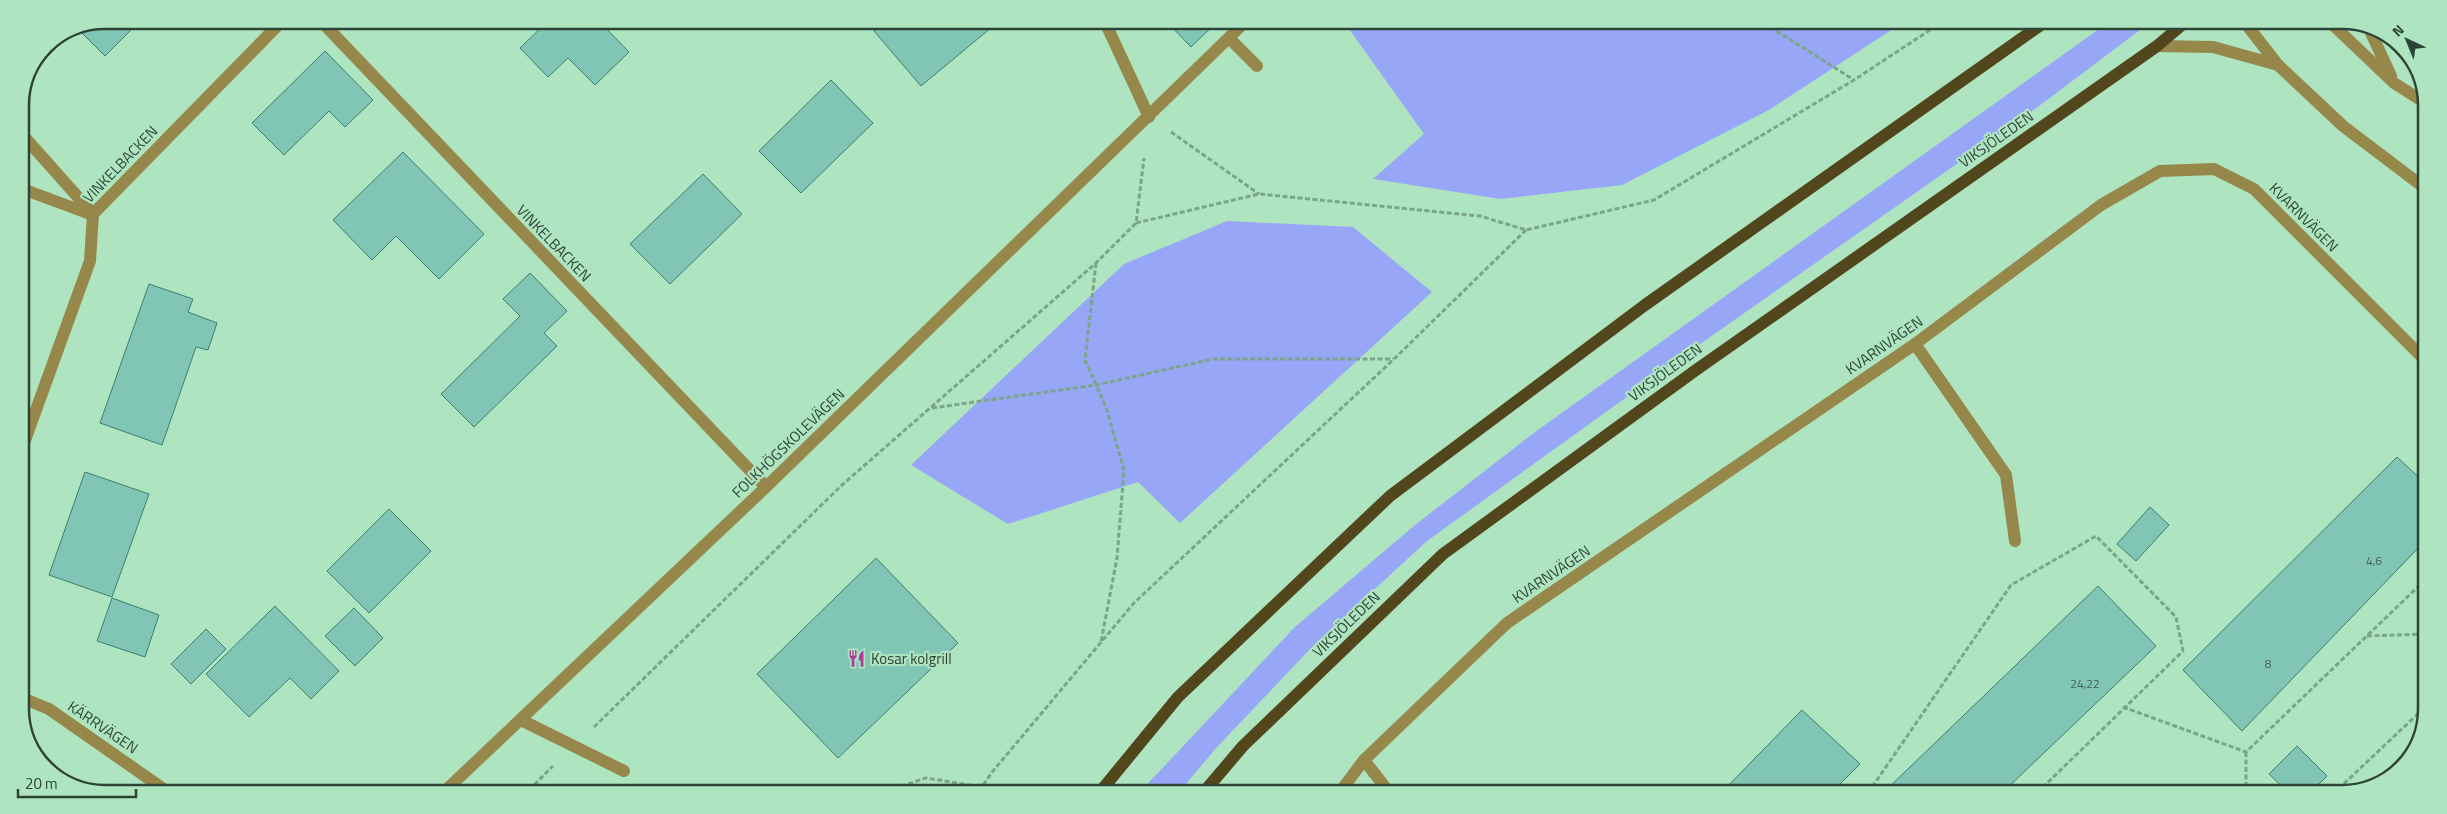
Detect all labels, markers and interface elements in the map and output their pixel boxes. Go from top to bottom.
north arrow [2382,15,2432,65]
text: N [2387,19,2408,41]
street label: VIKSJÖLEDEN [1954,105,2038,173]
street label: VINKELBACKEN [77,120,163,208]
street label: KVARNVÄGEN [2264,177,2344,257]
street label: VINKELBACKEN [511,199,597,287]
street label: KVARNVÄGEN [1841,310,1927,380]
street label: VIKSJÖLEDEN [1623,337,1707,407]
street label: FOLKHÖGSKOLEVÄGEN [726,383,850,503]
street label: KVARNVÄGEN [1507,539,1595,609]
house number: 4,6 [2366,551,2382,570]
street label: VIKSJÖLEDEN [1307,586,1385,662]
place label: Kosar kolgrill [871,647,952,670]
restaurant icon: Kosar kolgrill [847,648,867,668]
house number: 8 [2265,654,2272,673]
house number: 24,22 [2070,674,2100,693]
street label: KÄRRVÄGEN [63,695,143,759]
scale bar [18,766,135,798]
text: 20 m [25,772,58,795]

